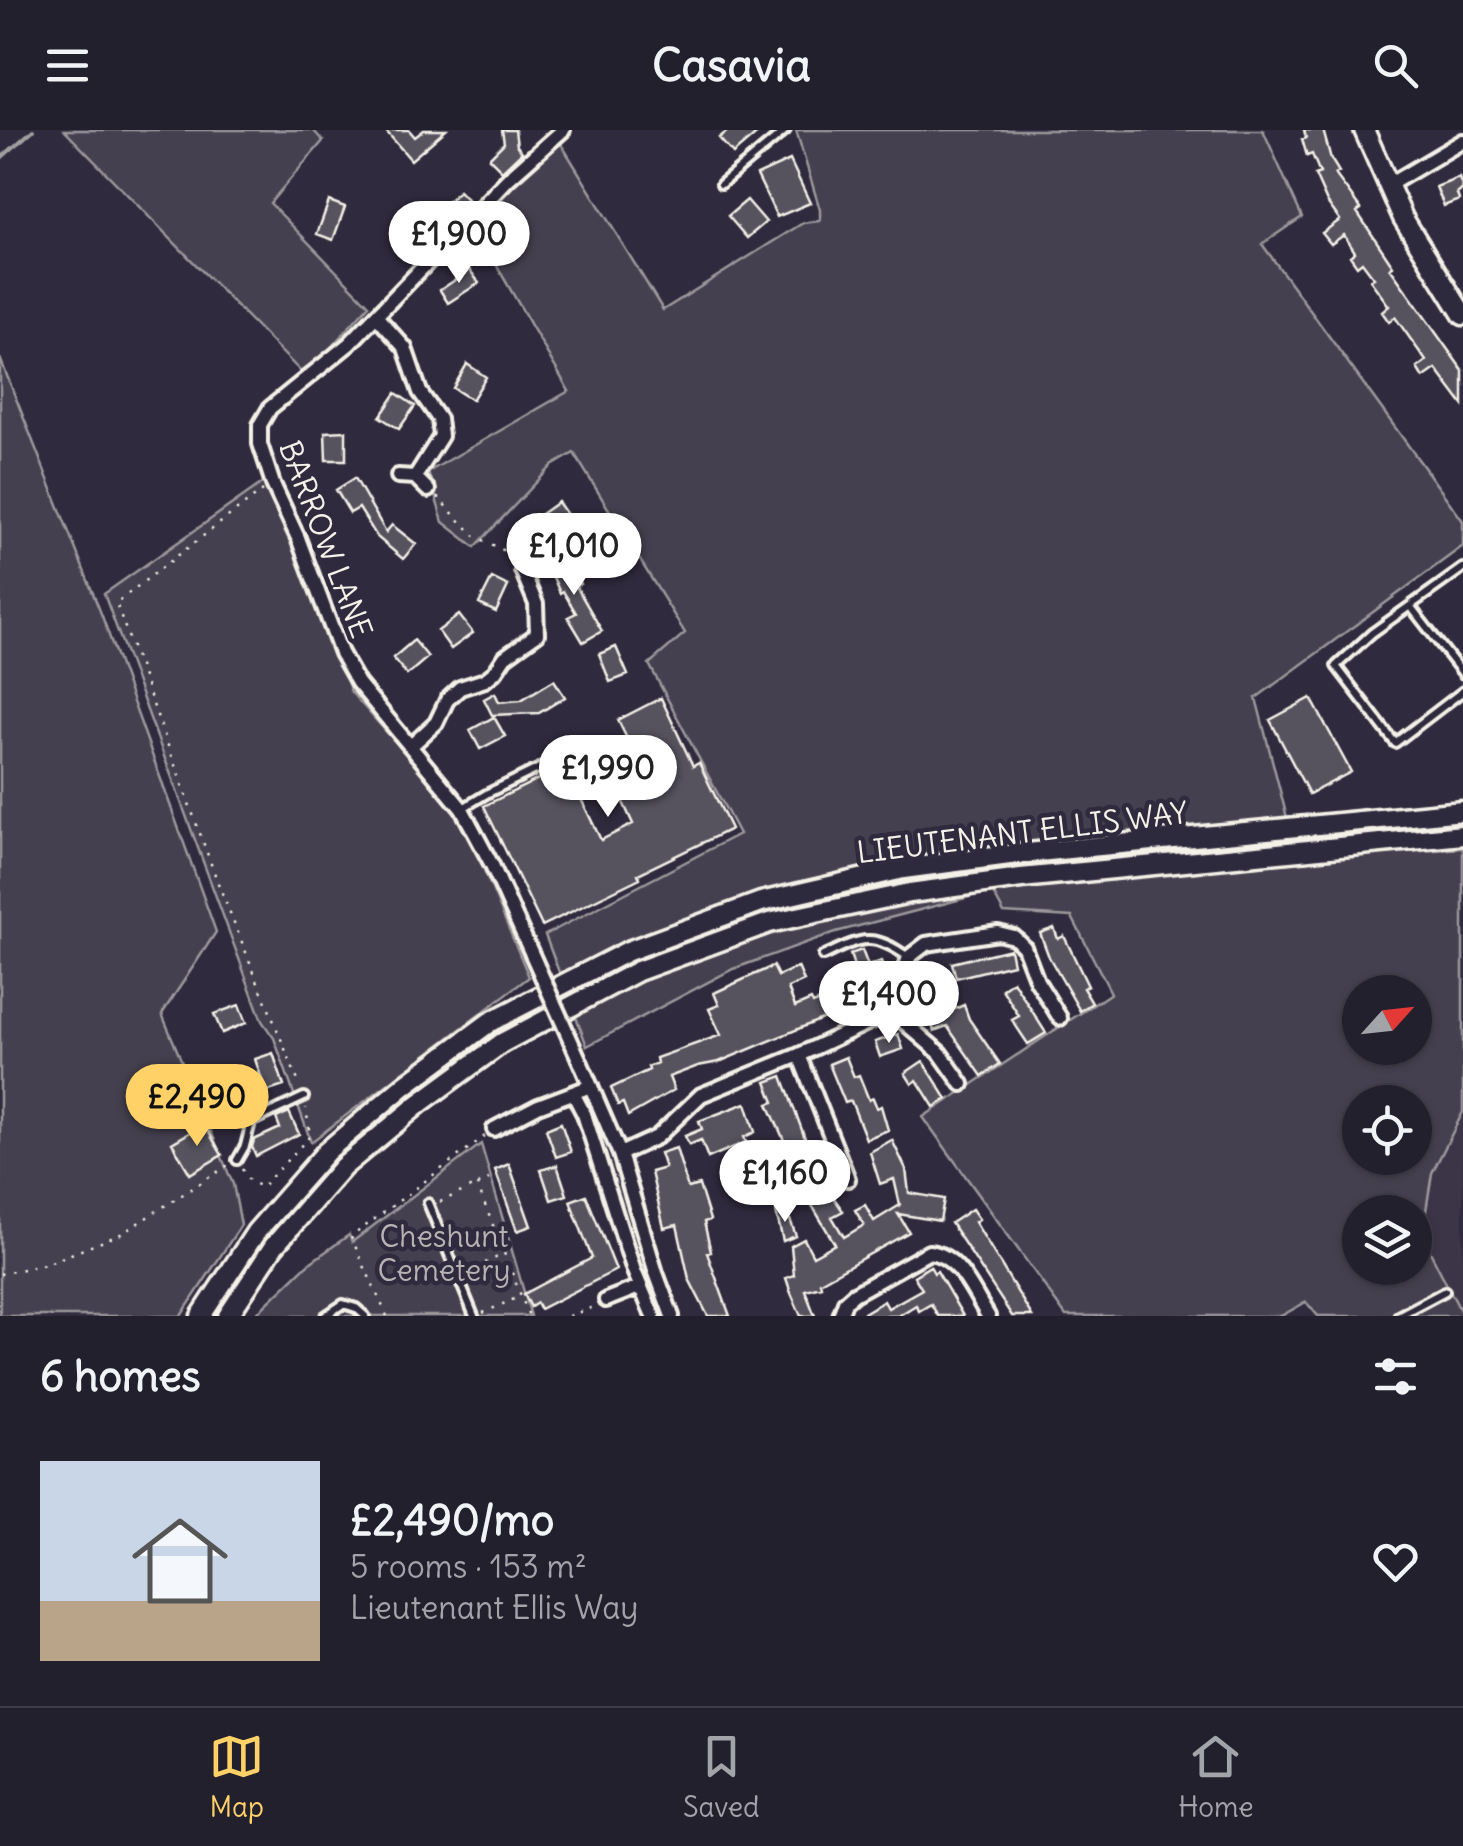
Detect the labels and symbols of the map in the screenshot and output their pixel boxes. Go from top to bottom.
pin: £1,900 [378,201,540,286]
street label: BARROW LANE [271,435,381,643]
pin: £1,010 [493,513,655,598]
pin: £1,990 [527,735,689,820]
street label: LIEUTENANT ELLIS WAY [855,793,1190,871]
pin: £1,400 [808,961,970,1046]
north arrow [1342,975,1432,1065]
pin: £2,490 [116,1064,278,1149]
pin: £1,160 [704,1140,866,1225]
park label: Cheshunt Cemetery [378,1217,510,1289]

